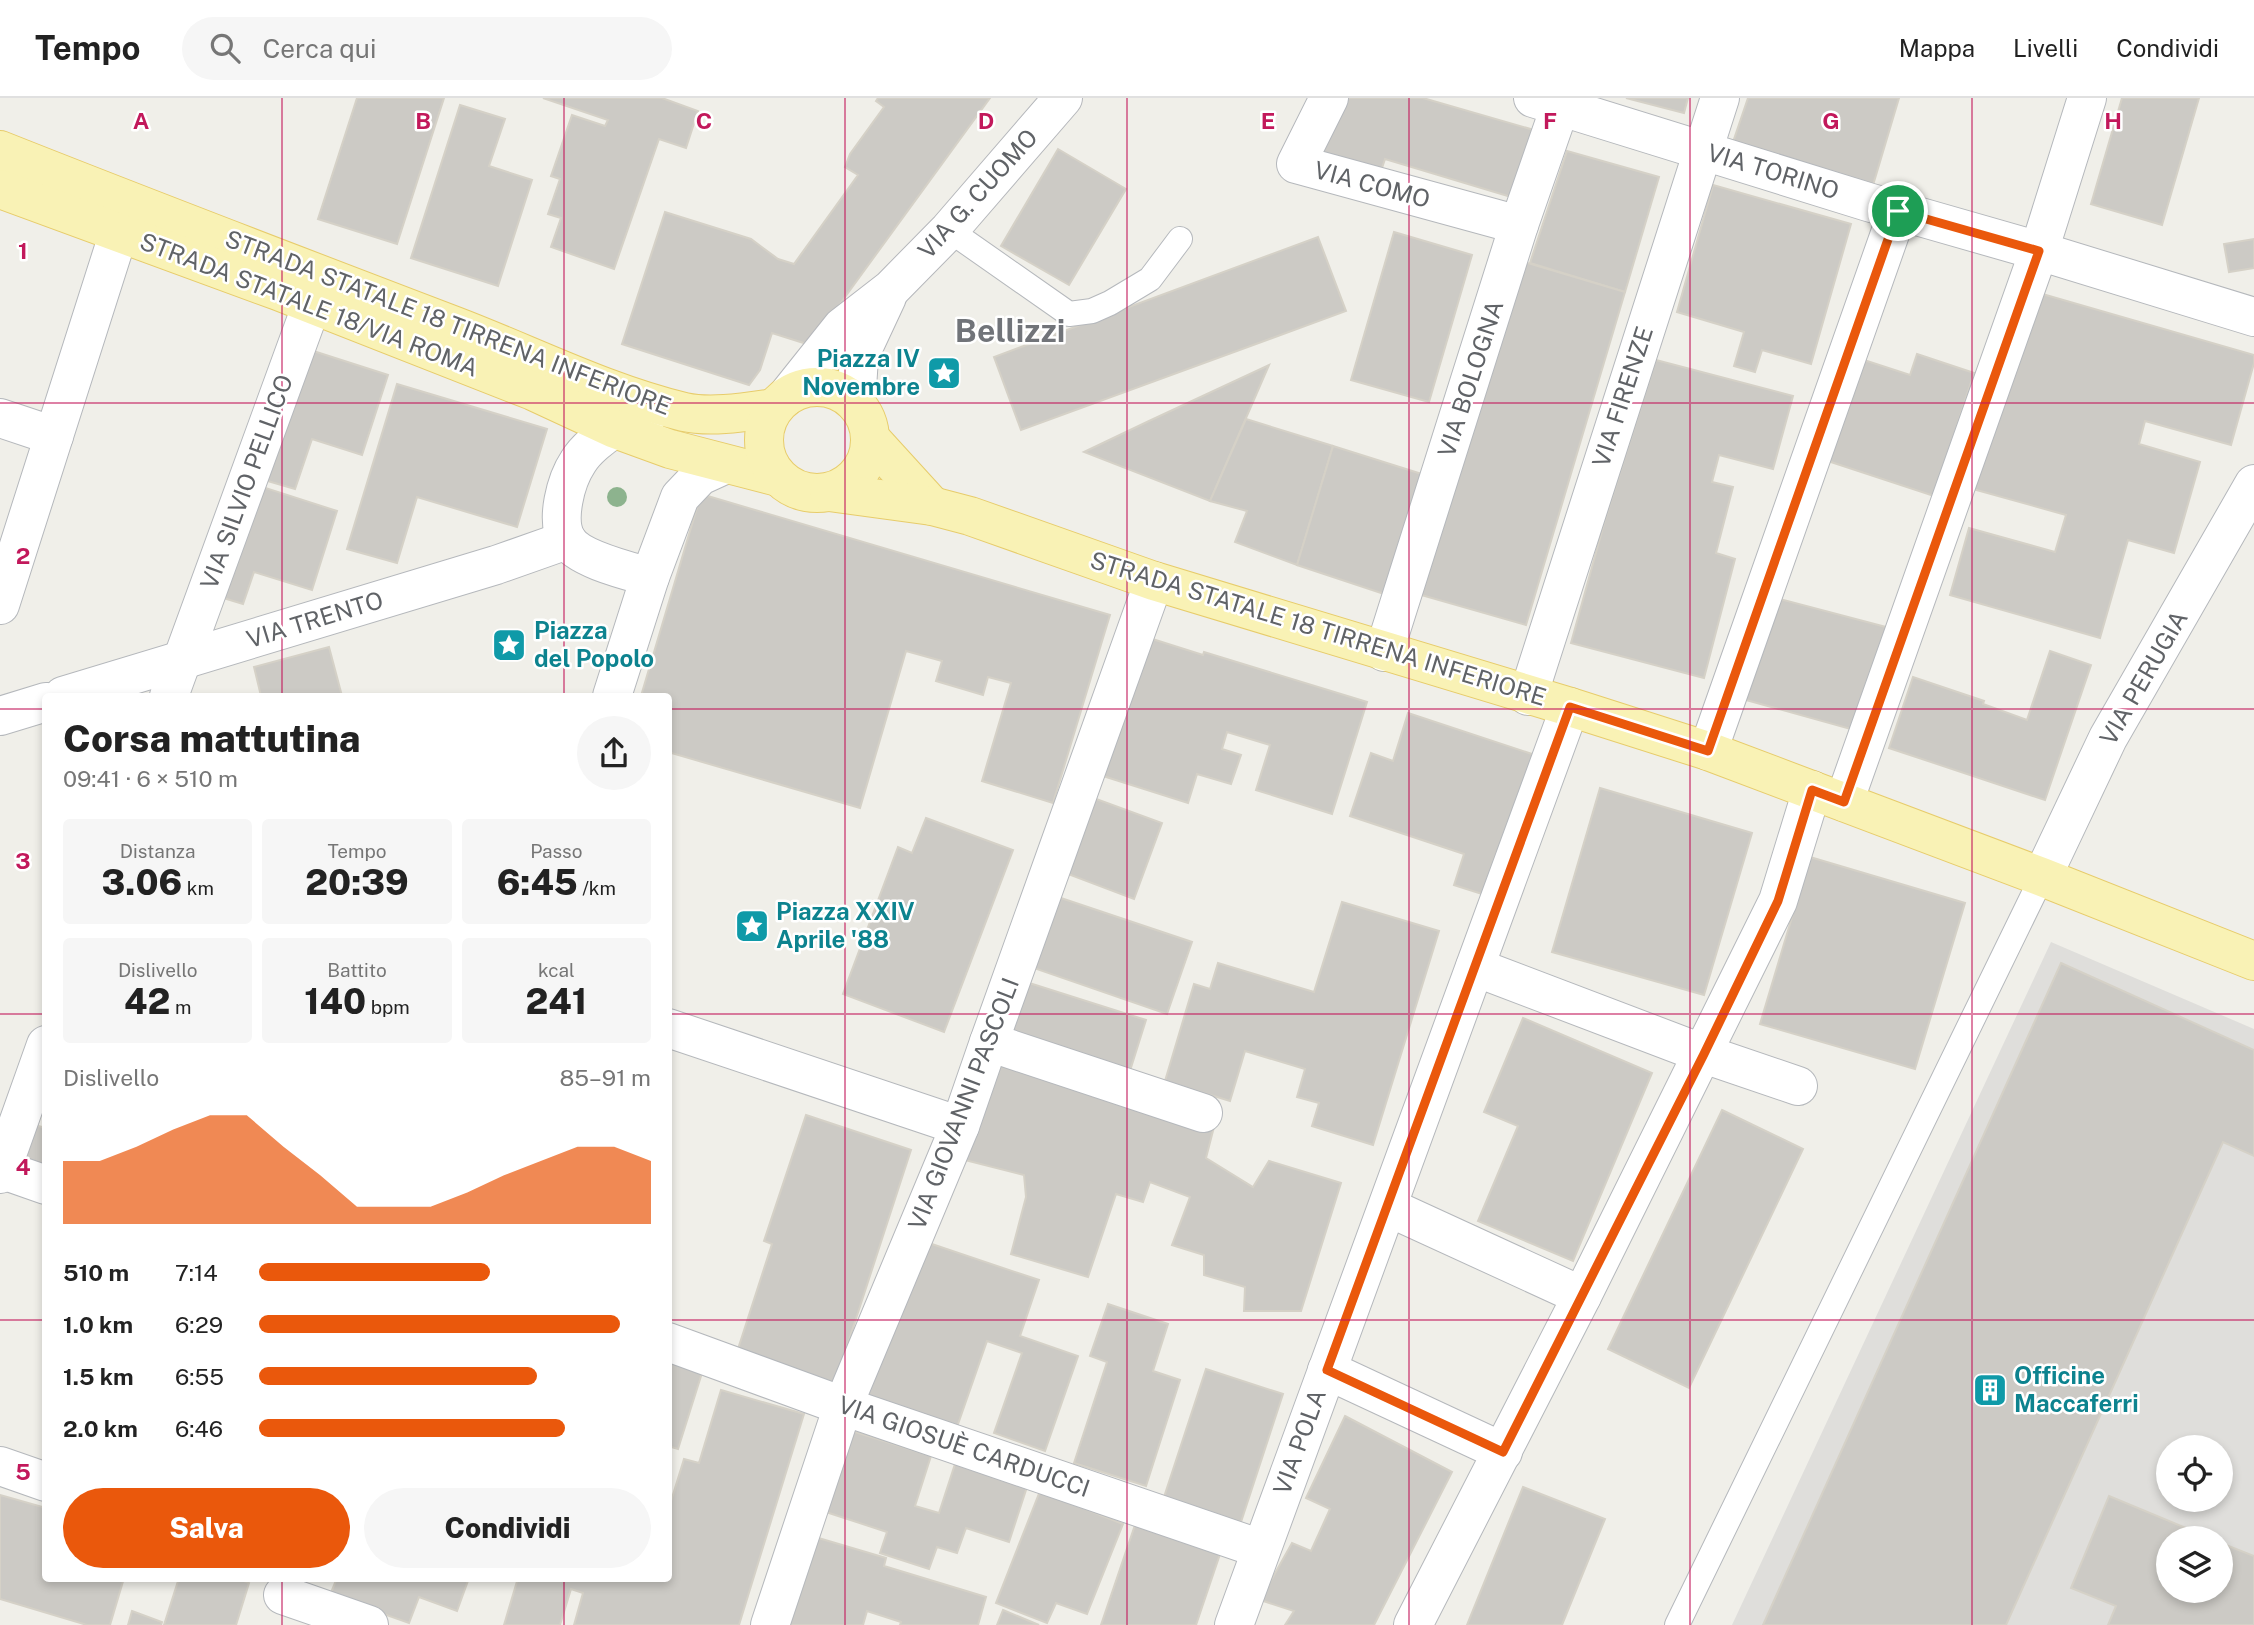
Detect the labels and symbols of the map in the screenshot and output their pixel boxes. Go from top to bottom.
text: A [133,107,150,134]
text: B [415,107,431,134]
text: C [696,107,712,134]
text: D [978,107,994,134]
text: E [1261,107,1275,134]
text: F [1543,107,1557,134]
text: G [1822,107,1840,134]
text: H [2104,107,2122,134]
street label: VIA G. CUOMO [912,123,1043,264]
street label: VIA TORINO [1704,138,1843,204]
street label: VIA COMO [1311,155,1433,213]
pin [1868,181,1928,241]
street label: STRADA STATALE 18 TIRRENA INFERIORE [221,224,675,420]
street label: STRADA STATALE 18/VIA ROMA [136,226,482,382]
text: 1 [18,237,28,264]
street label: VIA BOLOGNA [1432,297,1509,461]
district label: Bellizzi [955,312,1065,349]
street label: VIA FIRENZE [1586,323,1658,471]
place label: Piazza IV Novembre [802,344,920,400]
place icon: Piazza IV Novembre [925,354,963,392]
street label: VIA SILVIO PELLICO [194,371,298,593]
text: 2 [16,542,30,569]
street label: STRADA STATALE 18 TIRRENA INFERIORE [1087,545,1550,711]
street label: VIA TRENTO [243,585,386,653]
street label: VIA PERUGIA [2093,605,2193,750]
place label: Piazza del Popolo [534,616,654,672]
place icon: Piazza del Popolo [490,626,528,664]
text: 3 [15,847,31,874]
place label: Piazza XXIV Aprile '88 [776,897,915,953]
place icon: Piazza XXIV Aprile '88 [733,907,771,945]
street label: VIA GIOVANNI PASCOLI [902,974,1024,1234]
text: 4 [15,1153,31,1180]
place label: Officine Maccaferri [2014,1361,2139,1417]
building icon: Officine Maccaferri [1971,1371,2009,1409]
street label: VIA POLA [1267,1385,1331,1498]
street label: VIA GIOSUÈ CARDUCCI [835,1390,1094,1502]
text: 5 [15,1458,31,1485]

